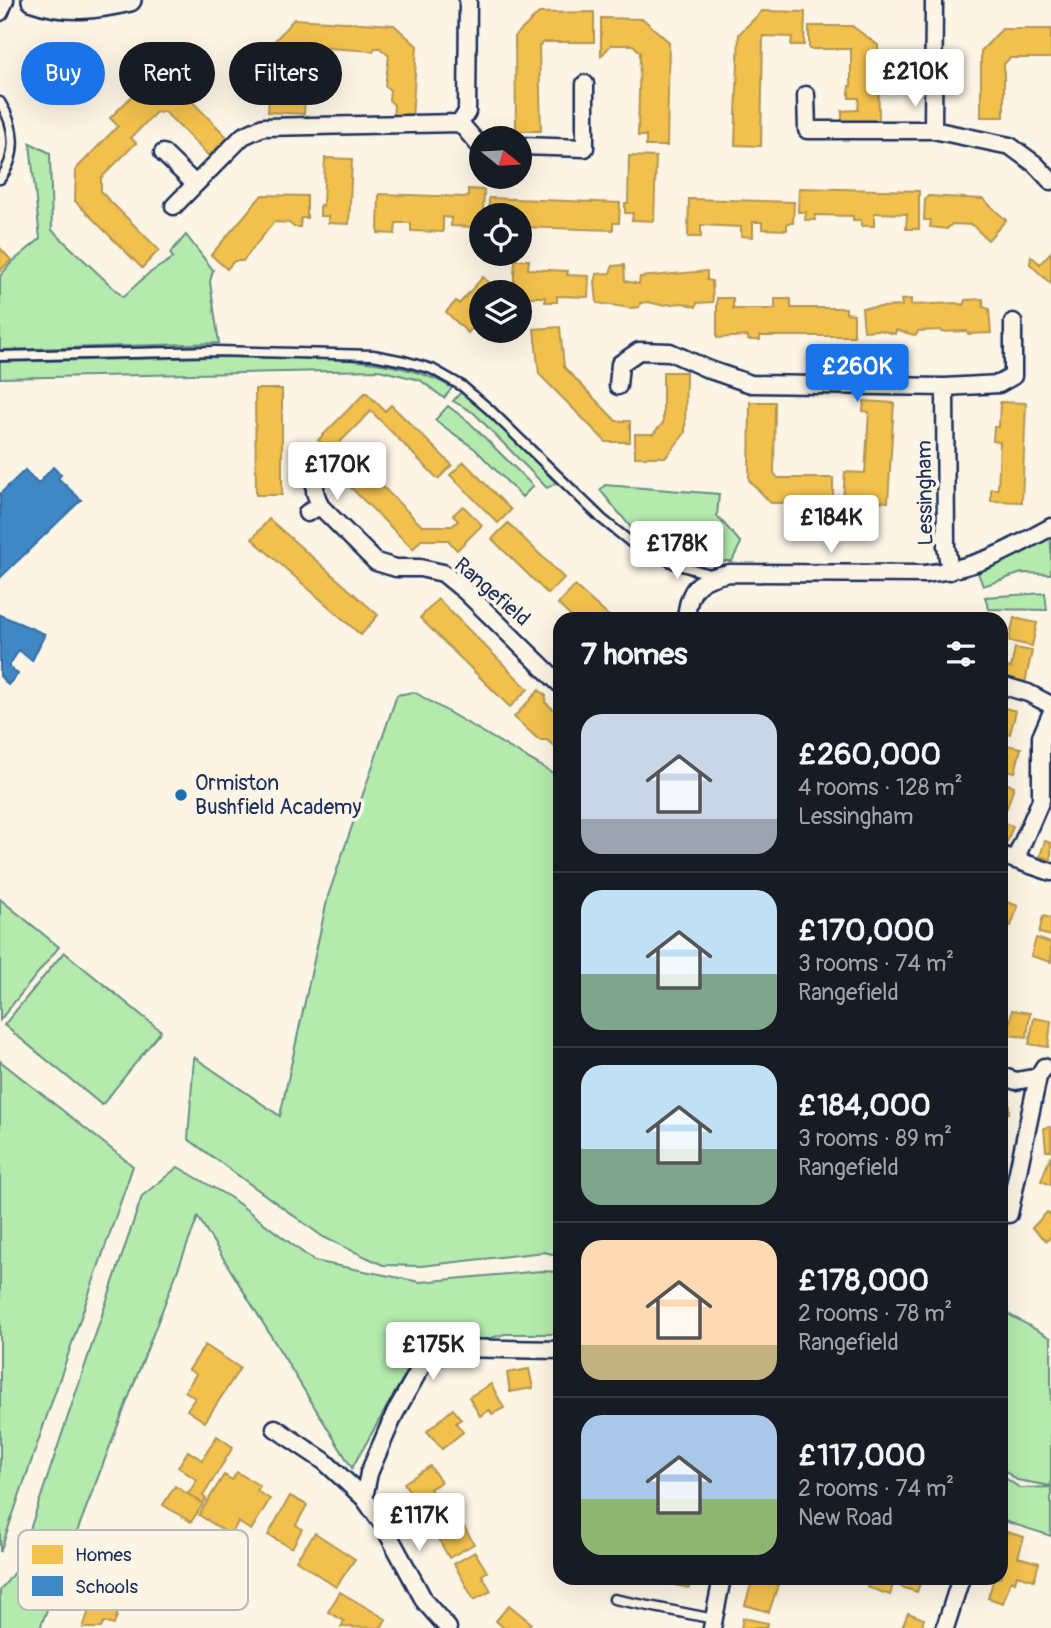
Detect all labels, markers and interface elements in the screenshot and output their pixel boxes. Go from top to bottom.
chip: Buy [21,42,105,105]
chip: Rent [119,42,215,105]
chip: Filters [229,42,342,105]
pin: £210K [866,50,964,109]
text: £210K [882,57,948,86]
north arrow [469,126,532,189]
map controls [469,126,532,343]
button: locate [469,203,532,266]
button: layers [469,280,532,343]
pin: £260K [808,344,906,404]
text: £260K [822,352,892,381]
street label: Lessingham [911,440,939,546]
pin: £170K [288,442,386,502]
text: £170K [304,450,370,479]
pin: £184K [782,496,880,555]
text: £184K [800,503,862,532]
pin: £178K [628,522,726,581]
text: £178K [646,529,708,558]
street label: Rangefield [448,552,536,632]
icon: filters [942,635,980,673]
text: 7 homes [581,636,688,673]
text: £260,000 [798,736,941,773]
icon: home [637,742,721,826]
place label: Ormiston Bushfield Academy [195,770,361,821]
text: 4 rooms · 128 m² [798,773,963,802]
marker: Ormiston Bushfield Academy [173,787,189,803]
text: Lessingham [798,802,913,831]
text: £170,000 [798,912,934,949]
icon: home [637,918,721,1002]
text: 3 rooms · 74 m² [798,949,954,978]
text: Rangefield [798,978,899,1007]
text: £184,000 [798,1087,931,1124]
icon: home [637,1093,721,1177]
text: 3 rooms · 89 m² [798,1124,952,1153]
text: Rangefield [798,1153,899,1182]
text: £178,000 [798,1262,929,1299]
icon: home [637,1268,721,1352]
text: 2 rooms · 78 m² [798,1299,952,1328]
pin: £175K [384,1322,482,1382]
text: Rangefield [798,1328,899,1357]
text: £175K [402,1330,464,1359]
text: £117,000 [798,1437,926,1474]
icon: home [637,1443,721,1527]
text: 2 rooms · 74 m² [798,1474,954,1503]
pin: £117K [370,1494,468,1553]
text: £117K [390,1501,448,1530]
text: New Road [798,1503,893,1532]
legend [18,1530,248,1610]
text: Homes [75,1543,132,1567]
text: Schools [75,1575,139,1599]

